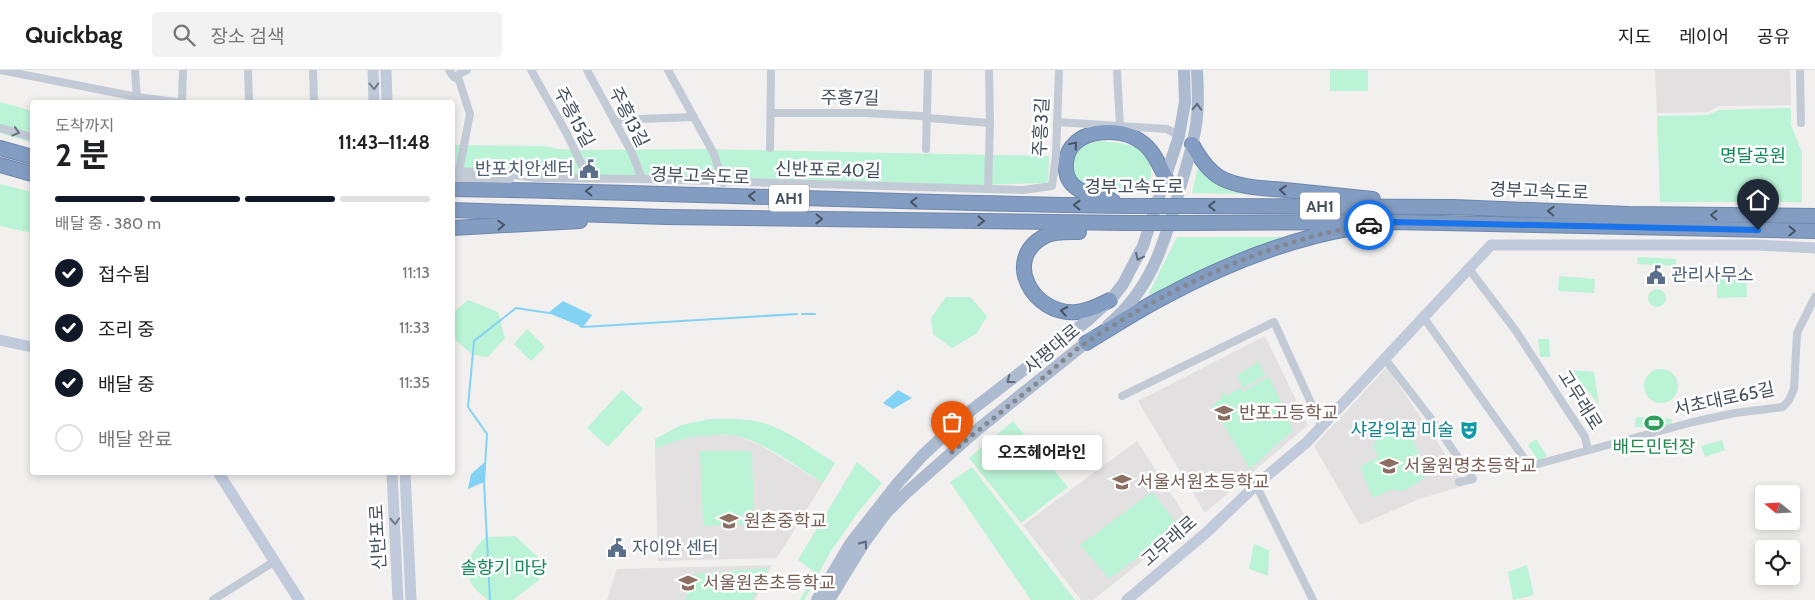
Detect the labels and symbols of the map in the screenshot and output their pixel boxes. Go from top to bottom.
one-way arrow [369,83,379,91]
street label: 주흥15길 [549,83,599,151]
street label: 주흥13길 [604,83,654,151]
street label: 주흥7길 [820,86,880,110]
street label: 주흥3길 [1028,97,1054,157]
one-way arrow [1192,103,1203,111]
one-way arrow [12,127,20,137]
one-way arrow [1068,142,1077,151]
park label: 명달공원 [1720,145,1786,167]
place label: 반포치안센터 [475,158,574,180]
public building icon: 반포치안센터 [578,158,600,180]
street label: 신반포로40길 [775,158,881,182]
street label: 경부고속도로 [650,163,750,189]
street label: 경부고속도로 [1084,176,1184,198]
street label: 경부고속도로 [1489,178,1589,204]
pin [1737,179,1779,230]
one-way arrow [1278,184,1286,195]
one-way arrow [585,185,593,196]
road number: AH1 [769,185,809,212]
one-way arrow [748,191,756,202]
road number: AH1 [1300,192,1340,220]
one-way arrow [910,197,918,208]
one-way arrow [1072,200,1080,210]
courier [1344,200,1394,250]
one-way arrow [1207,201,1215,211]
one-way arrow [1547,205,1555,216]
one-way arrow [1710,210,1718,220]
one-way arrow [816,214,823,224]
one-way arrow [978,216,986,226]
one-way arrow [497,220,505,231]
one-way arrow [1788,226,1796,236]
one-way arrow [1134,252,1145,261]
public building icon: 관리사무소 [1645,264,1667,286]
place label: 관리사무소 [1671,264,1754,286]
one-way arrow [1059,306,1068,316]
street label: 사평대로 [1020,319,1084,379]
street label: 고무래로 [1553,366,1607,434]
one-way arrow [1006,374,1016,383]
street label: 서초대로65길 [1671,378,1777,420]
pin [931,401,973,452]
school or university icon: 반포고등학교 [1213,402,1235,424]
place label: 반포고등학교 [1239,402,1338,424]
sports icon: 배드민턴장 [1643,412,1665,434]
place label: 샤갈의꿈 미술 [1351,419,1454,441]
theatre icon: 샤갈의꿈 미술 [1458,419,1480,441]
callout: 오즈헤어라인 [982,434,1102,470]
place label: 배드민턴장 [1613,436,1695,458]
school or university icon: 서울원명초등학교 [1378,455,1400,477]
place label: 서울원명초등학교 [1404,455,1536,477]
school or university icon: 서울서원초등학교 [1111,471,1133,493]
place label: 서울서원초등학교 [1137,471,1269,493]
north arrow [1755,485,1800,530]
street label: 신반포로 [365,503,391,571]
school or university icon: 원촌중학교 [718,510,740,532]
place label: 원촌중학교 [744,510,827,532]
street label: 고무래로 [1137,511,1201,571]
one-way arrow [389,517,400,525]
public building icon: 자이안 센터 [606,537,628,559]
place label: 자이안 센터 [632,537,719,559]
one-way arrow [858,541,866,550]
park label: 솔향기 마당 [461,557,547,579]
school or university icon: 서울원촌초등학교 [677,572,699,594]
place label: 서울원촌초등학교 [703,572,835,594]

